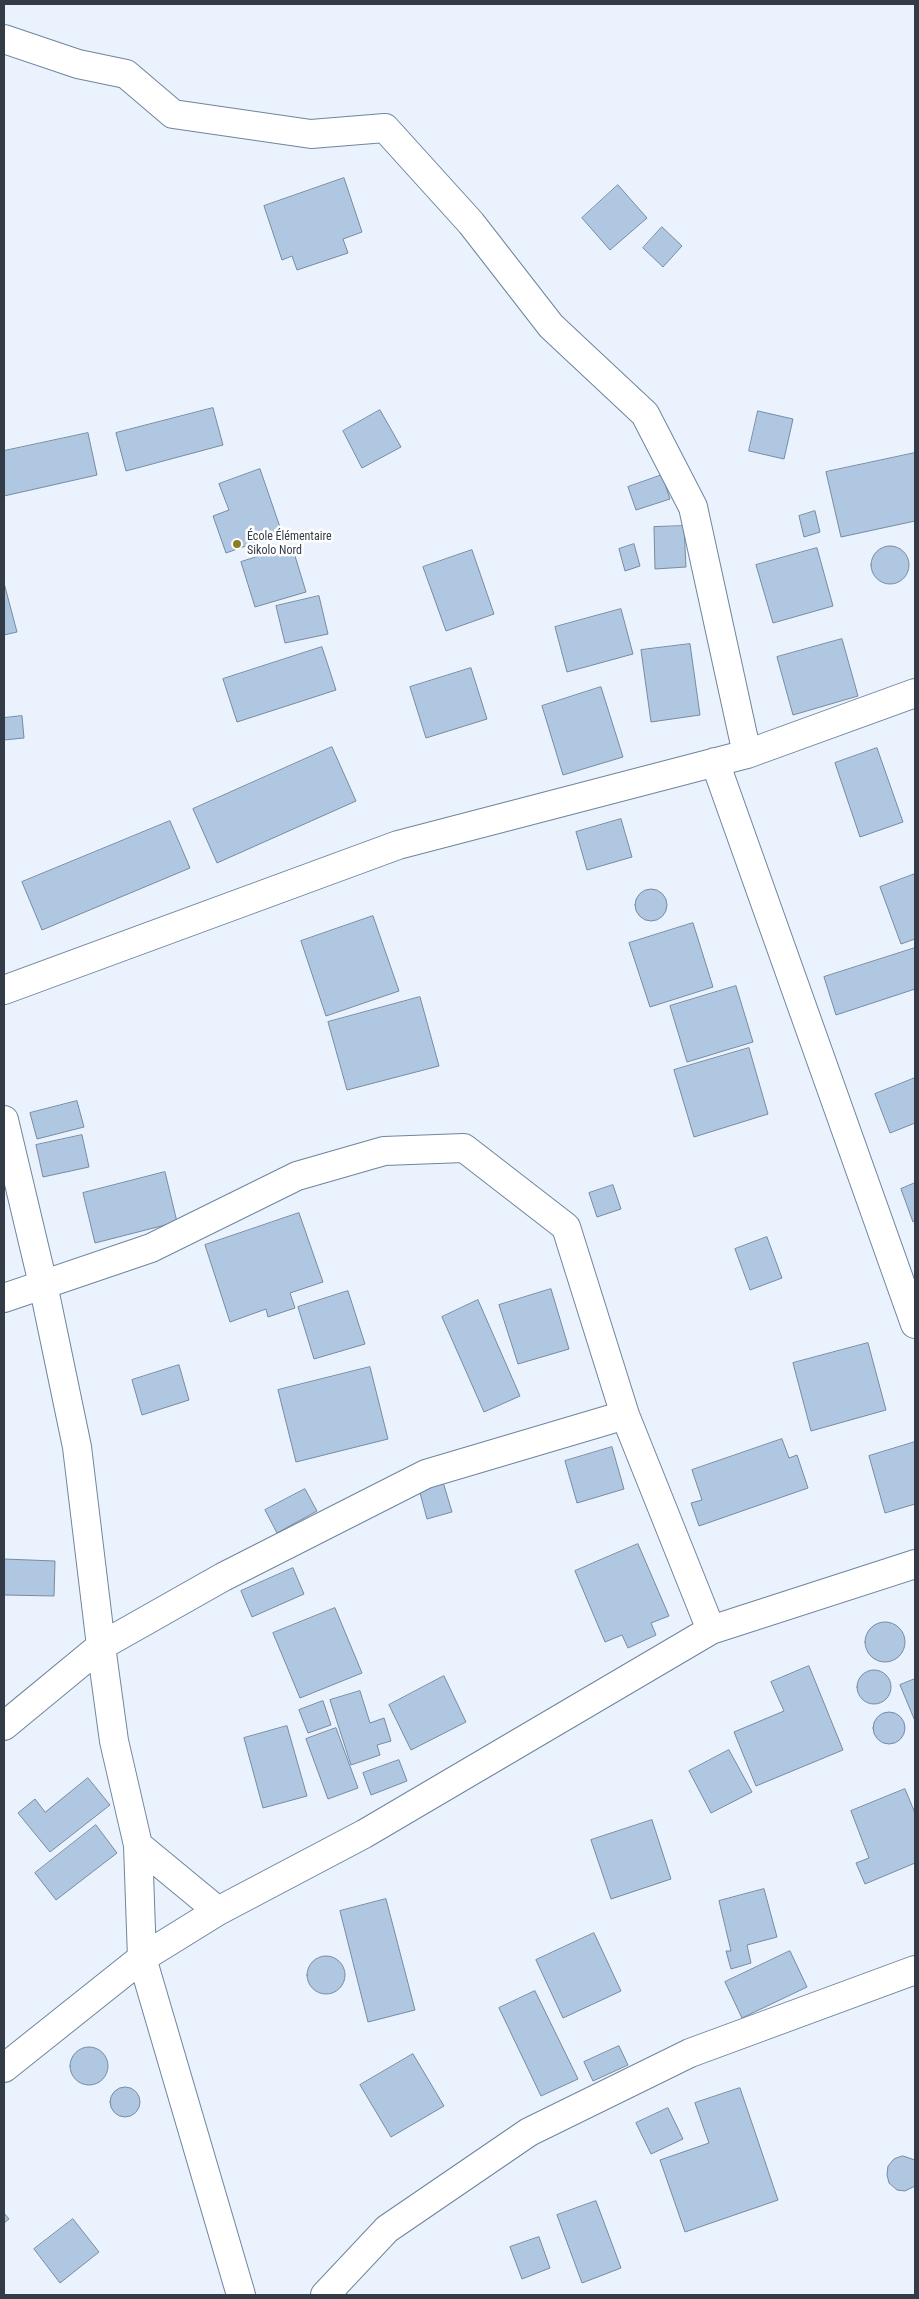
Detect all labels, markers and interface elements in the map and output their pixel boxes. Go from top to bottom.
place label: École Élémentaire Sikolo Nord [247,530,332,558]
marker: École Élémentaire Sikolo Nord [231,538,243,550]

